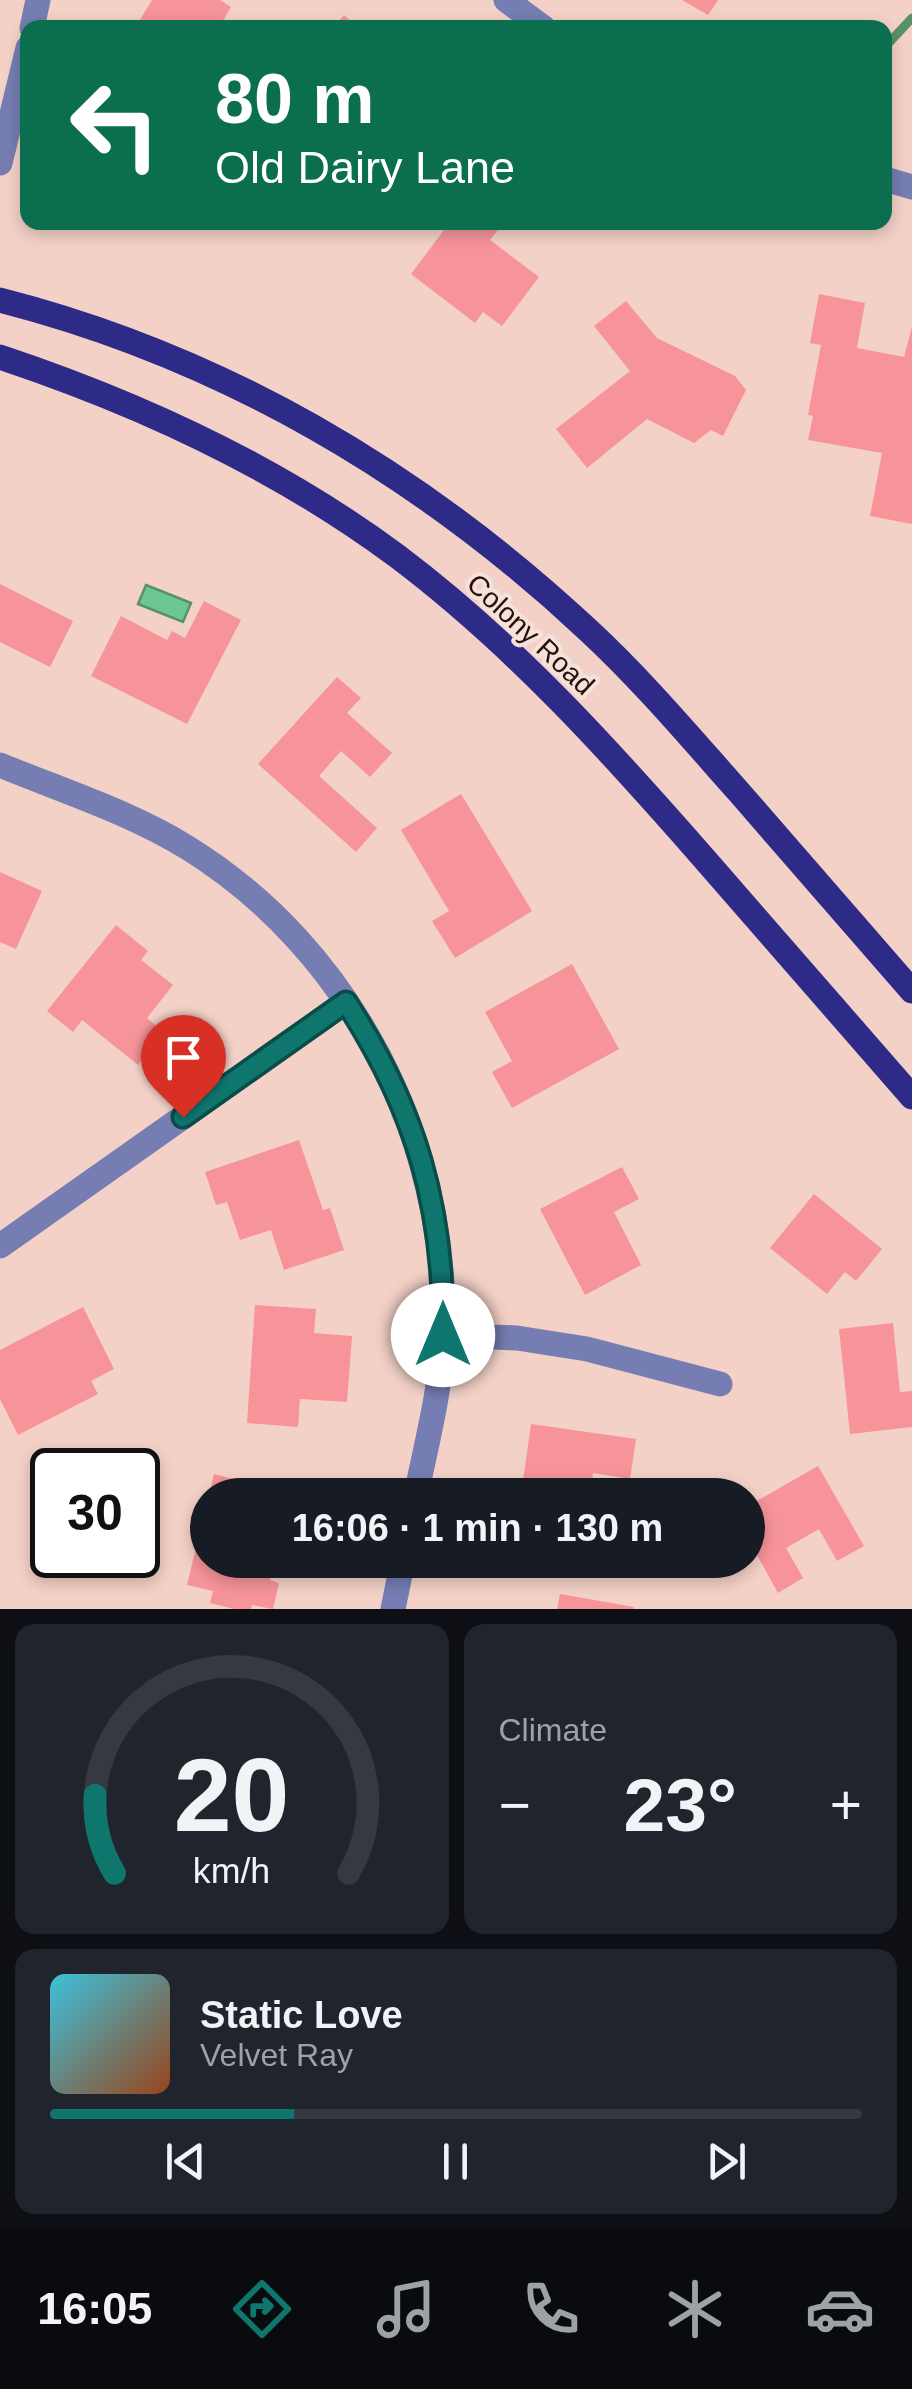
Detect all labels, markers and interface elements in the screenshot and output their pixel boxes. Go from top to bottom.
icon: left [50,60,180,190]
text: 80 m [215,60,375,138]
text: Old Dairy Lane [215,142,515,193]
street label: Colony Road [461,568,600,701]
pin [141,1015,226,1118]
icon: arrive [156,1030,211,1085]
position arrow [391,1283,495,1387]
speed limit sign: 30 [30,1448,160,1578]
text: 16:06 · 1 min · 130 m [292,1507,663,1549]
text: Climate [499,1712,607,1748]
text: 20 [174,1737,290,1853]
text: 23° [624,1763,737,1847]
text: − [499,1774,531,1836]
text: + [830,1774,862,1836]
text: km/h [193,1851,270,1891]
text: Static Love [200,1994,403,2036]
text: Velvet Ray [200,2037,353,2073]
icon: previous [158,2134,213,2189]
icon: pause [428,2134,483,2189]
icon: next [699,2134,754,2189]
icon: directions [227,2274,297,2344]
icon: music [371,2274,441,2344]
icon: phone [516,2274,586,2344]
icon: climate [660,2274,730,2344]
icon: car [805,2274,875,2344]
text: 16:05 [37,2283,152,2334]

